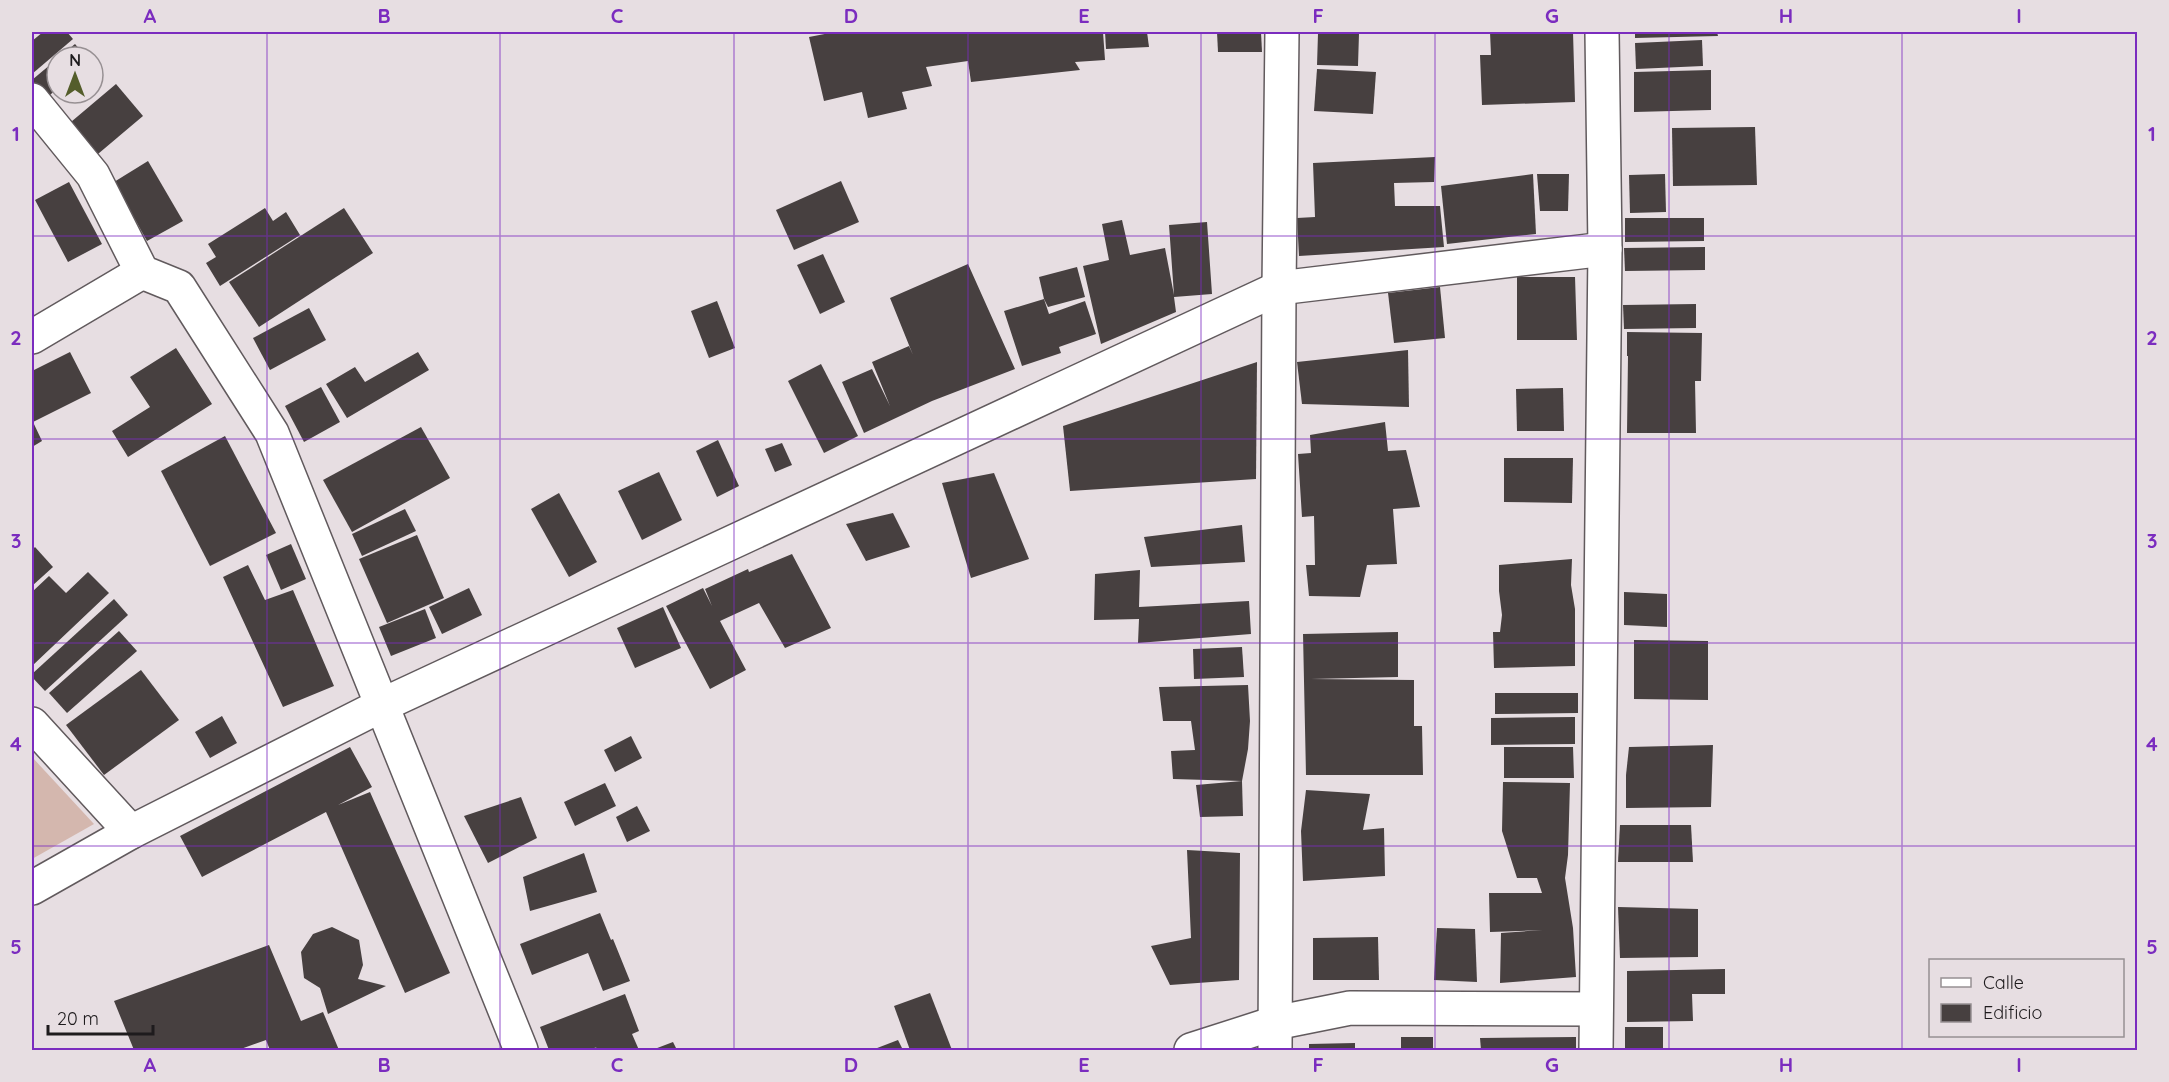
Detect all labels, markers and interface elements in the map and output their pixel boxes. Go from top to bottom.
text: A [144,3,157,28]
text: B [377,3,391,28]
text: C [611,3,624,28]
text: D [844,3,858,28]
text: E [1078,3,1090,28]
text: F [1312,3,1324,28]
text: G [1545,3,1559,28]
text: H [1779,3,1793,28]
text: I [2016,3,2022,28]
north arrow [45,45,105,105]
text: N [69,50,81,70]
text: 1 [12,121,20,146]
text: 1 [2148,121,2156,146]
text: 2 [10,325,22,350]
text: 2 [2146,325,2158,350]
text: 3 [11,528,21,553]
text: 3 [2147,528,2157,553]
text: 4 [10,731,22,756]
text: 4 [2146,731,2158,756]
text: 5 [10,934,22,959]
text: 5 [2146,934,2158,959]
legend [1929,959,2124,1037]
text: Calle [1983,971,2024,994]
scale bar [48,998,153,1036]
text: Edificio [1983,1001,2042,1024]
text: 20 m [57,1007,99,1030]
text: A [144,1052,157,1077]
text: B [377,1052,391,1077]
text: C [611,1052,624,1077]
text: D [844,1052,858,1077]
text: E [1078,1052,1090,1077]
text: F [1312,1052,1324,1077]
text: G [1545,1052,1559,1077]
text: H [1779,1052,1793,1077]
text: I [2016,1052,2022,1077]

